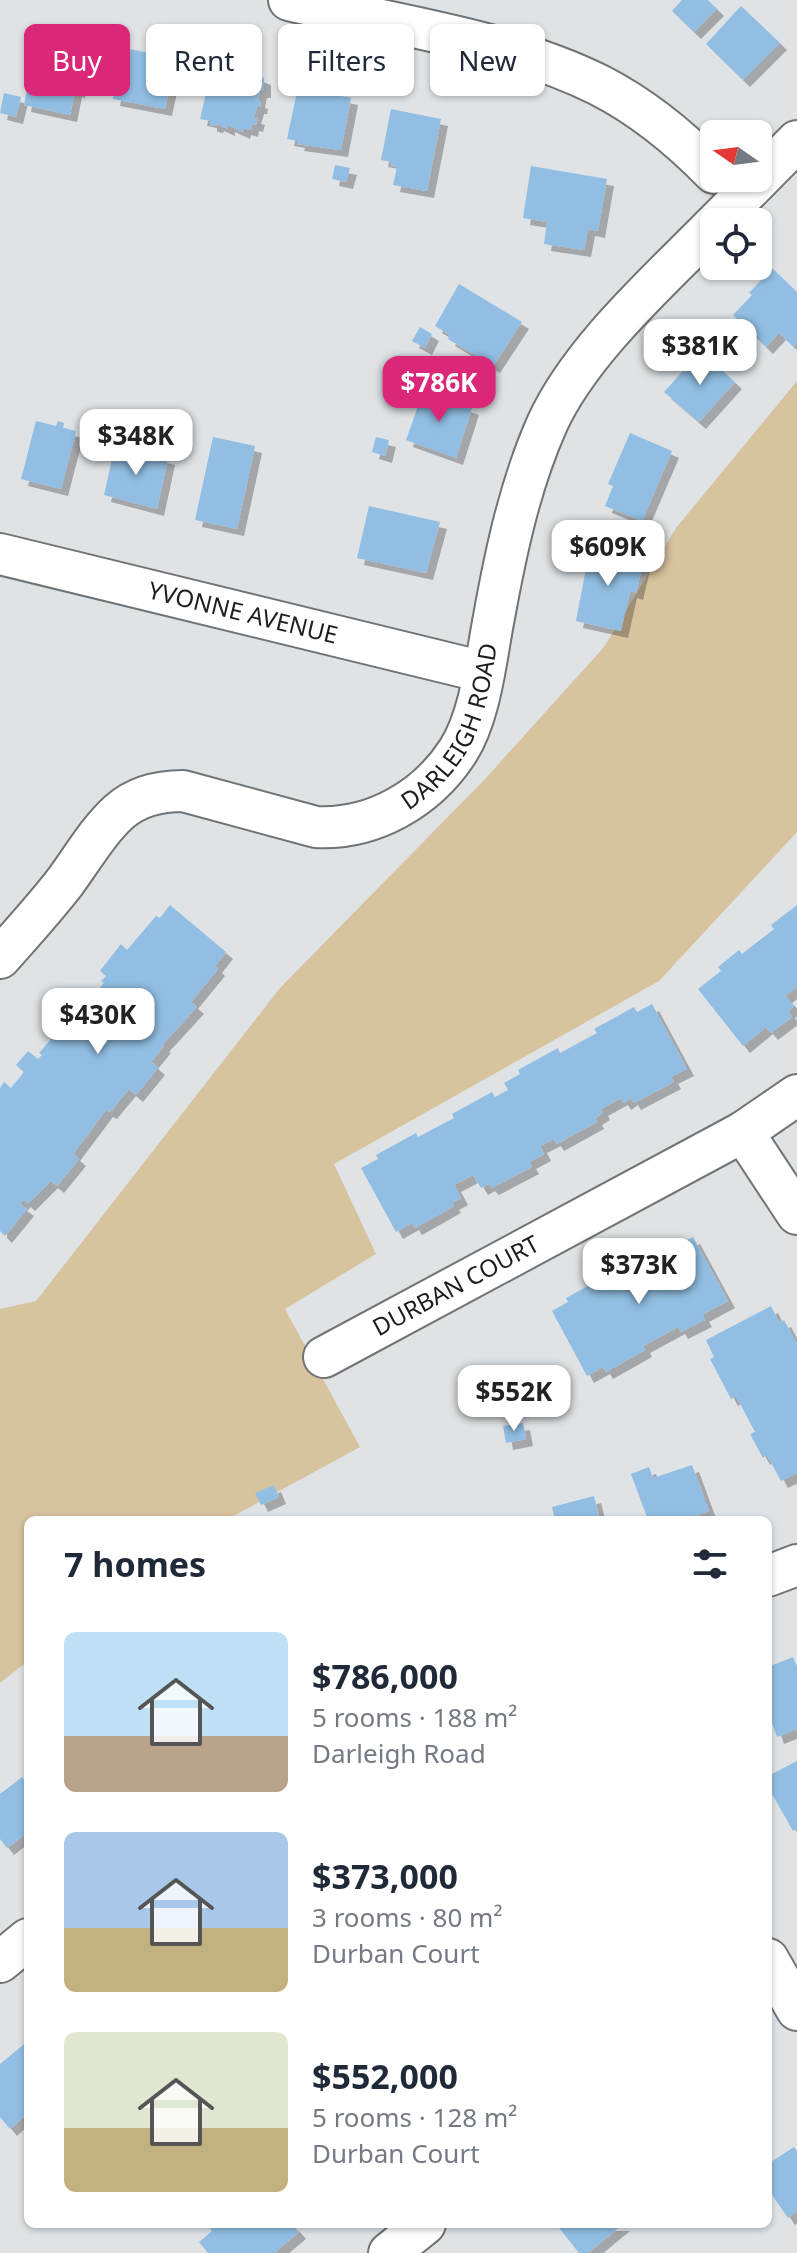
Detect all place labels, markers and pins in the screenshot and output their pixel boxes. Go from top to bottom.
pin: $381K [644,319,756,387]
pin: $786K [383,356,495,424]
pin: $348K [80,409,192,477]
pin: $609K [552,520,664,588]
pin: $430K [42,988,154,1056]
pin: $373K [583,1238,695,1306]
pin: $552K [458,1365,570,1433]

